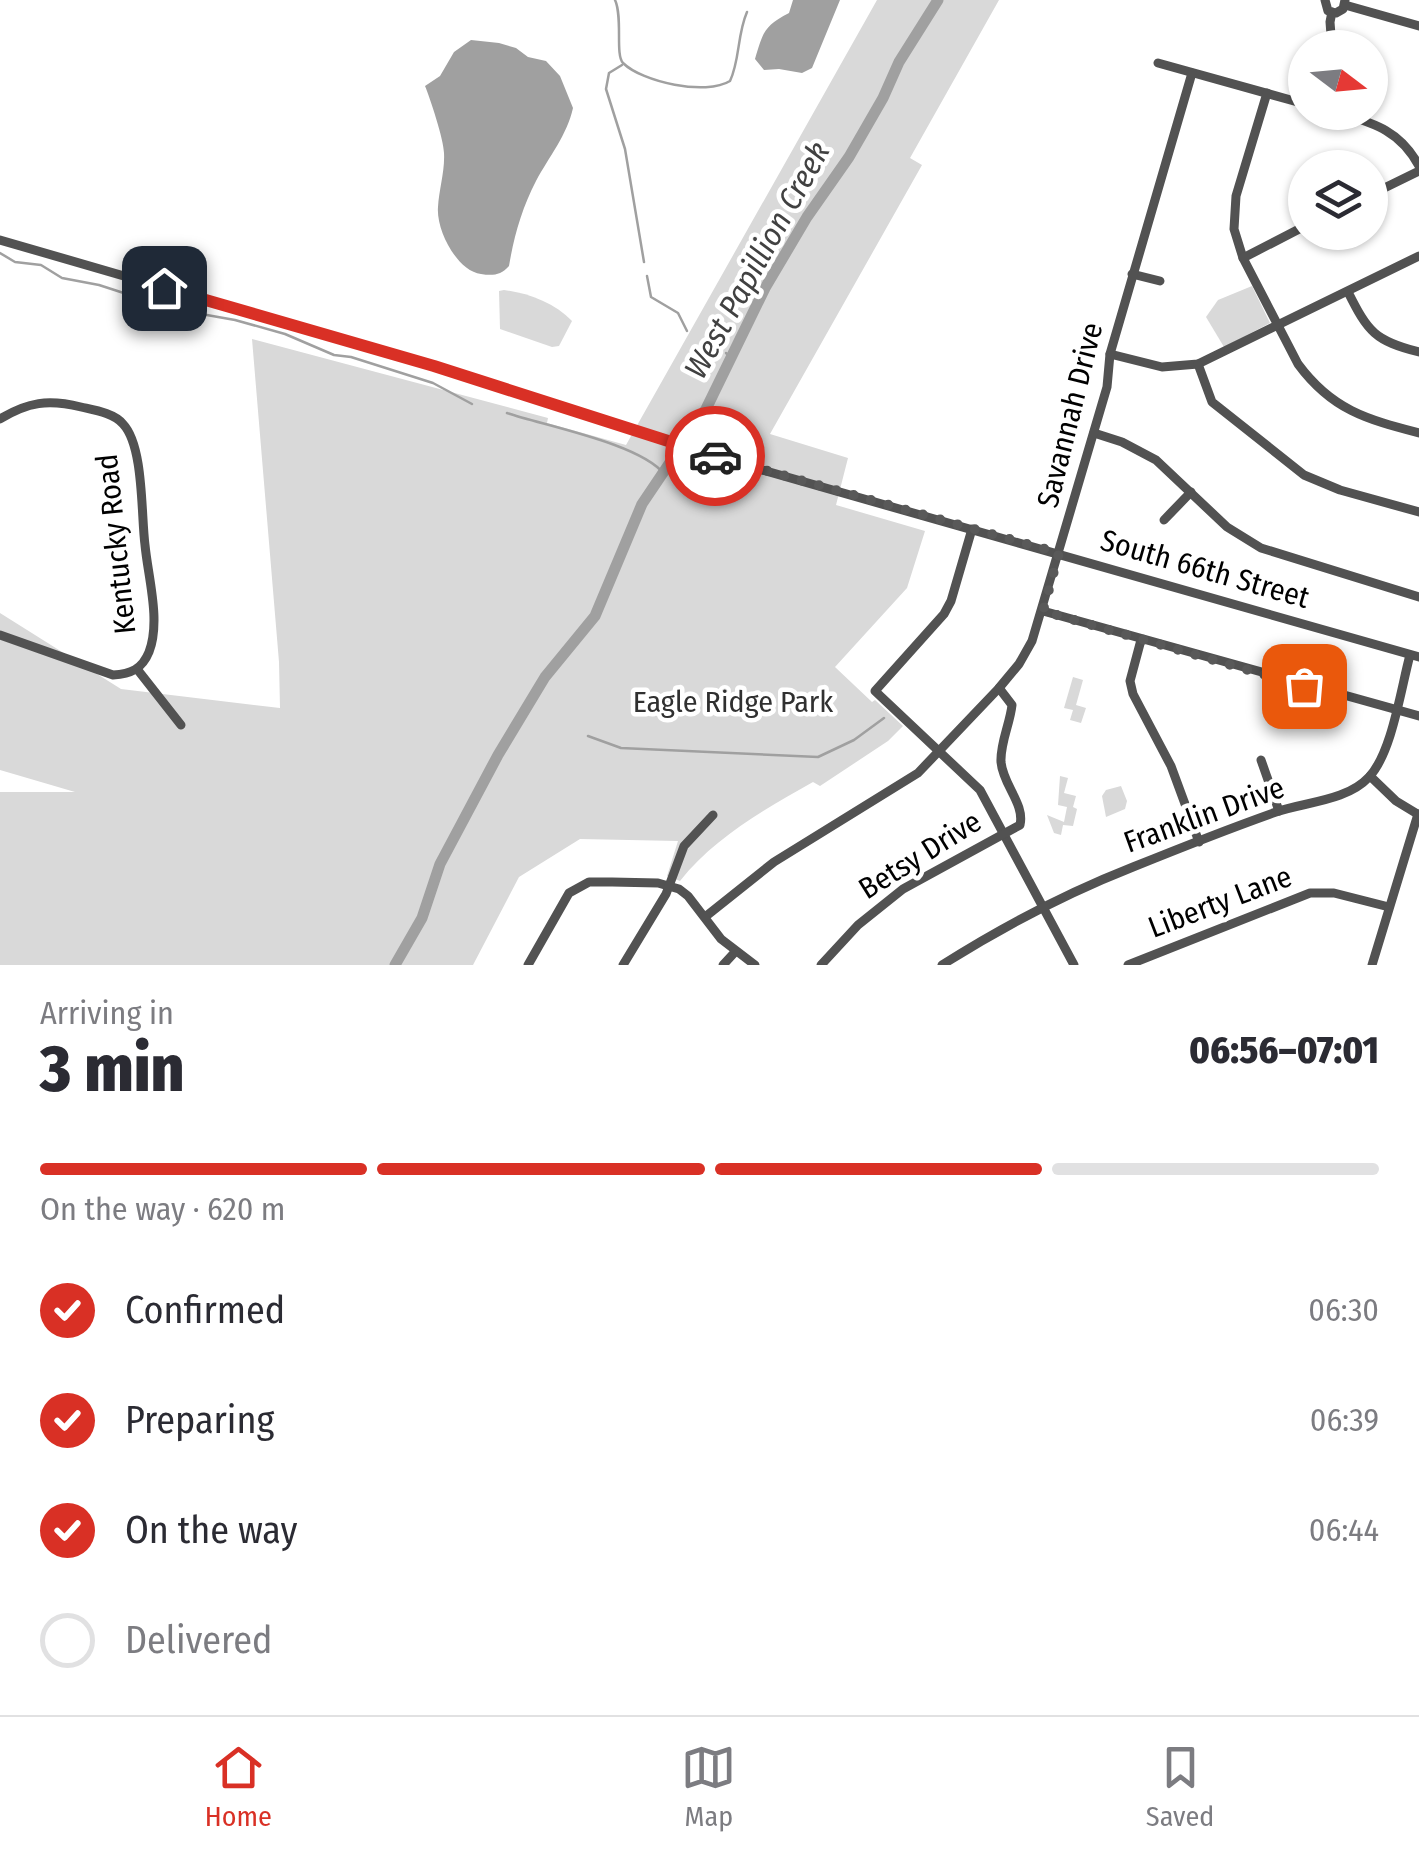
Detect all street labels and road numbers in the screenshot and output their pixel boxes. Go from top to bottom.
street label: Savannah Drive [1030,319,1110,511]
street label: Kentucky Road [89,452,143,636]
street label: South 66th Street [1097,522,1314,616]
street label: Franklin Drive [1119,769,1289,861]
street label: Betsy Drive [852,803,988,907]
street label: Liberty Lane [1143,858,1297,946]

